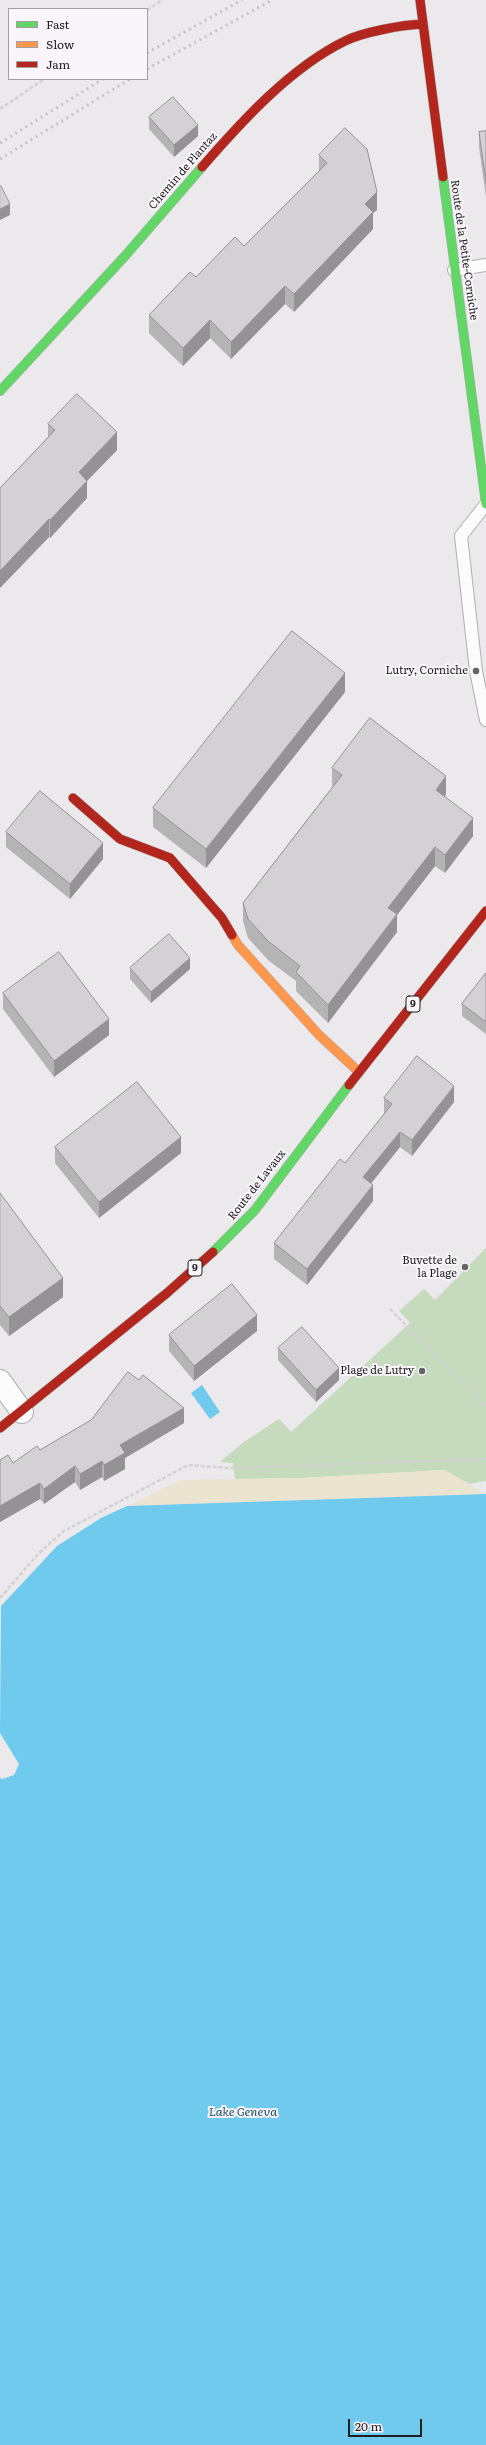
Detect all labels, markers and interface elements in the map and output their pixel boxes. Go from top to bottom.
legend [8,8,148,80]
text: Fast [46,15,69,33]
text: Slow [46,35,74,53]
text: Jam [46,55,70,73]
street label: Chemin de Plantaz [146,130,220,212]
street label: Route de la Petite-Corniche [448,179,480,321]
place label: Lutry, Corniche [385,664,468,678]
marker: Lutry, Corniche [471,666,481,676]
road number: 9 [406,996,420,1012]
street label: Route de Lavaux [226,1147,288,1223]
place label: Buvette de la Plage [402,1254,457,1280]
road number: 9 [188,1260,202,1276]
marker: Buvette de la Plage [460,1262,470,1272]
place label: Plage de Lutry [340,1364,414,1378]
marker: Plage de Lutry [417,1366,427,1376]
water label: Lake Geneva [209,2105,277,2119]
scale bar [350,2411,424,2437]
text: 20 m [355,2417,382,2435]

